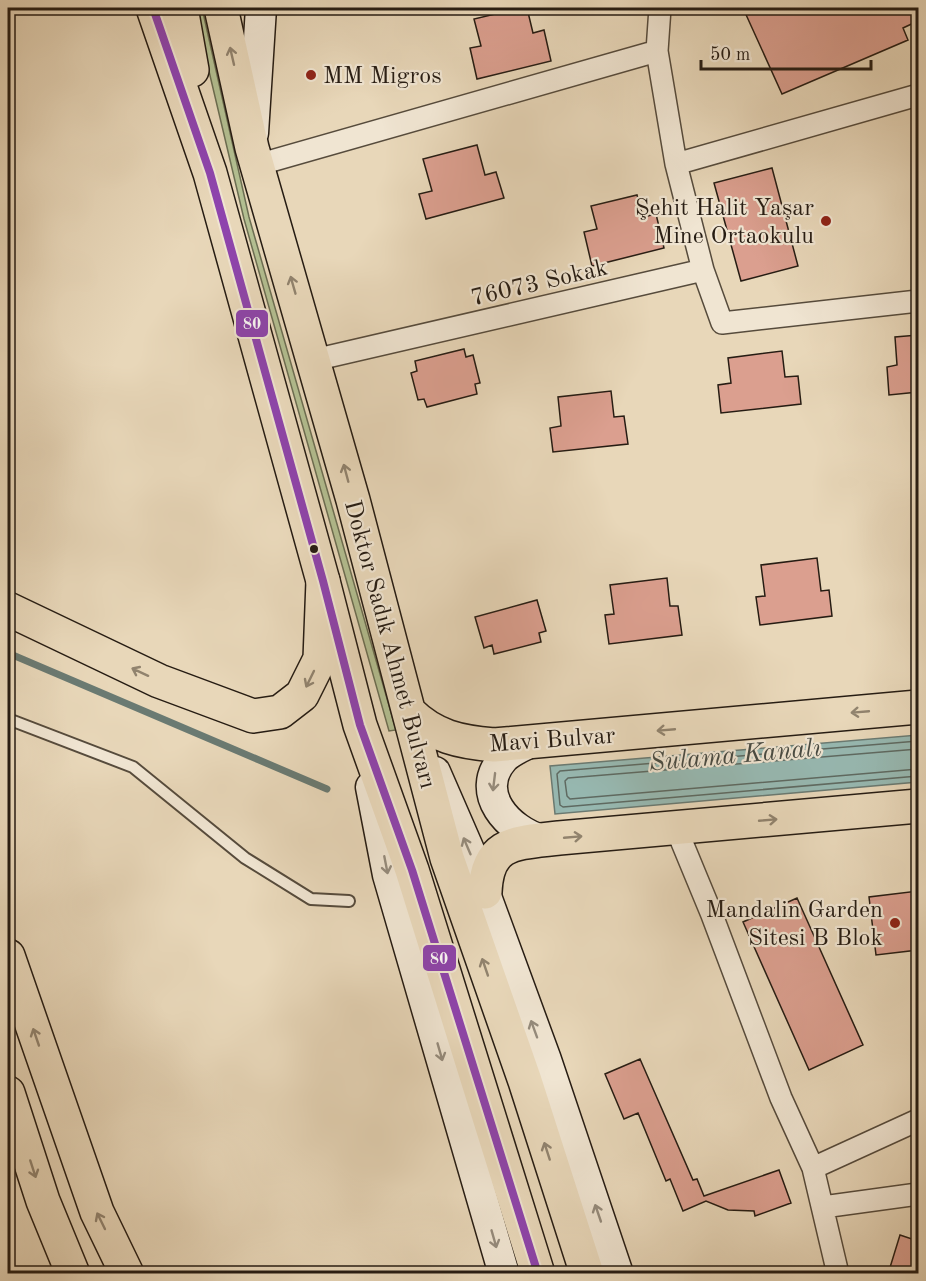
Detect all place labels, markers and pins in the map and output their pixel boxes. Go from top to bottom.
place label: MM Migros [323,65,442,89]
marker: MM Migros [304,68,318,82]
place label: Şehit Halit Yaşar Mine Ortaokulu [635,197,814,249]
marker: Şehit Halit Yaşar Mine Ortaokulu [819,214,833,228]
unlabelled marker [308,543,320,555]
place label: Mandalin Garden Sitesi B Blok [706,899,883,951]
marker: Mandalin Garden Sitesi B Blok [888,916,902,930]

